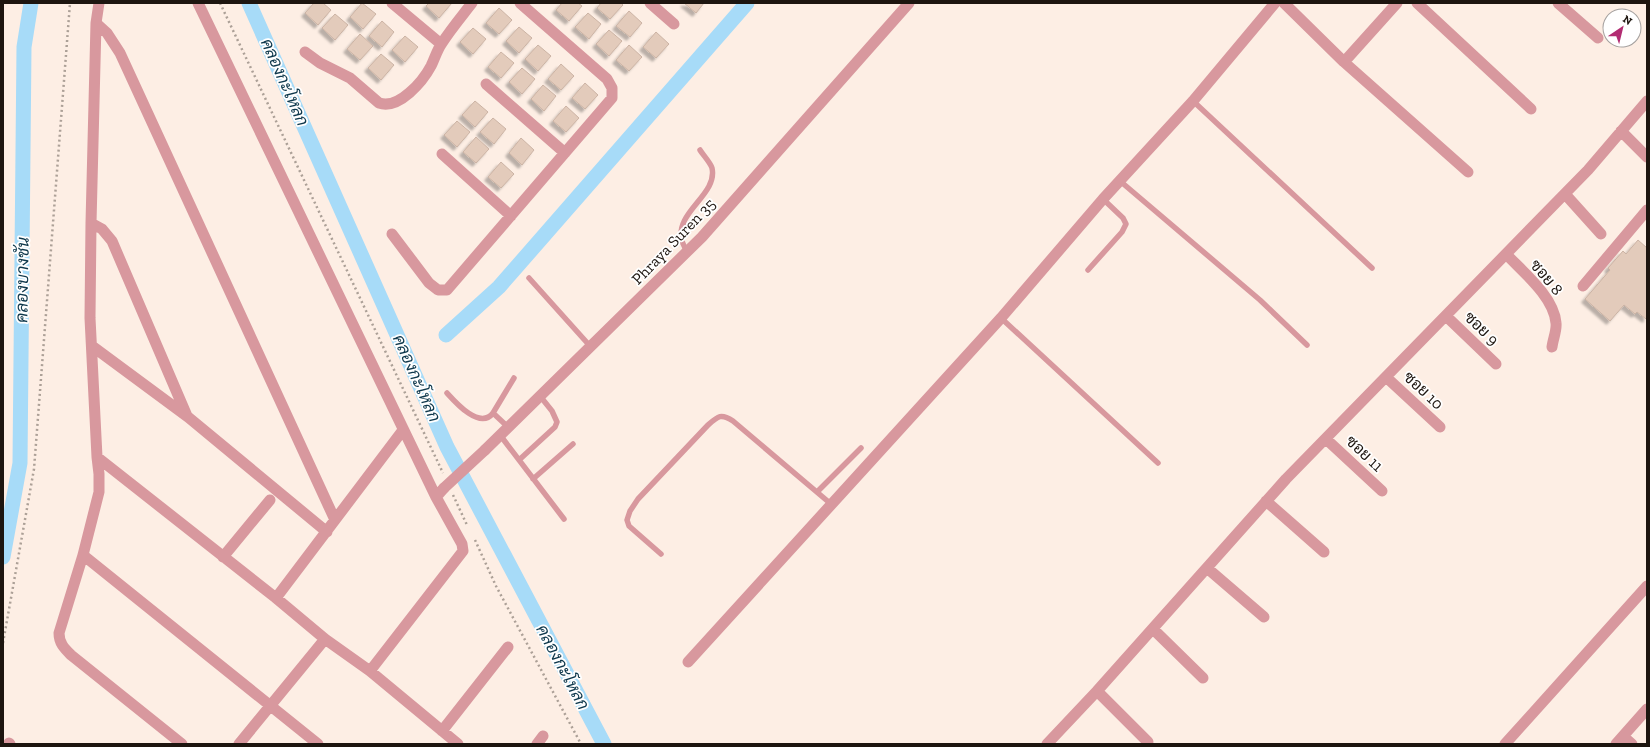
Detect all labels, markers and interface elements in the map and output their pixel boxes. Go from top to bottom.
north arrow [1602,8,1642,48]
text: N [1620,12,1635,28]
water label: คลองกะโหลก [257,35,314,129]
street label: Phraya Suren 35 [628,194,719,288]
water label: คลองบางชัน [11,237,33,323]
street label: ซอย 8 [1526,256,1567,299]
street label: ซอย 9 [1460,307,1503,349]
water label: คลองกะโหลก [389,331,446,425]
street label: ซอย 10 [1400,367,1447,413]
street label: ซอย 11 [1342,431,1387,475]
water label: คลองกะโหลก [532,621,595,713]

